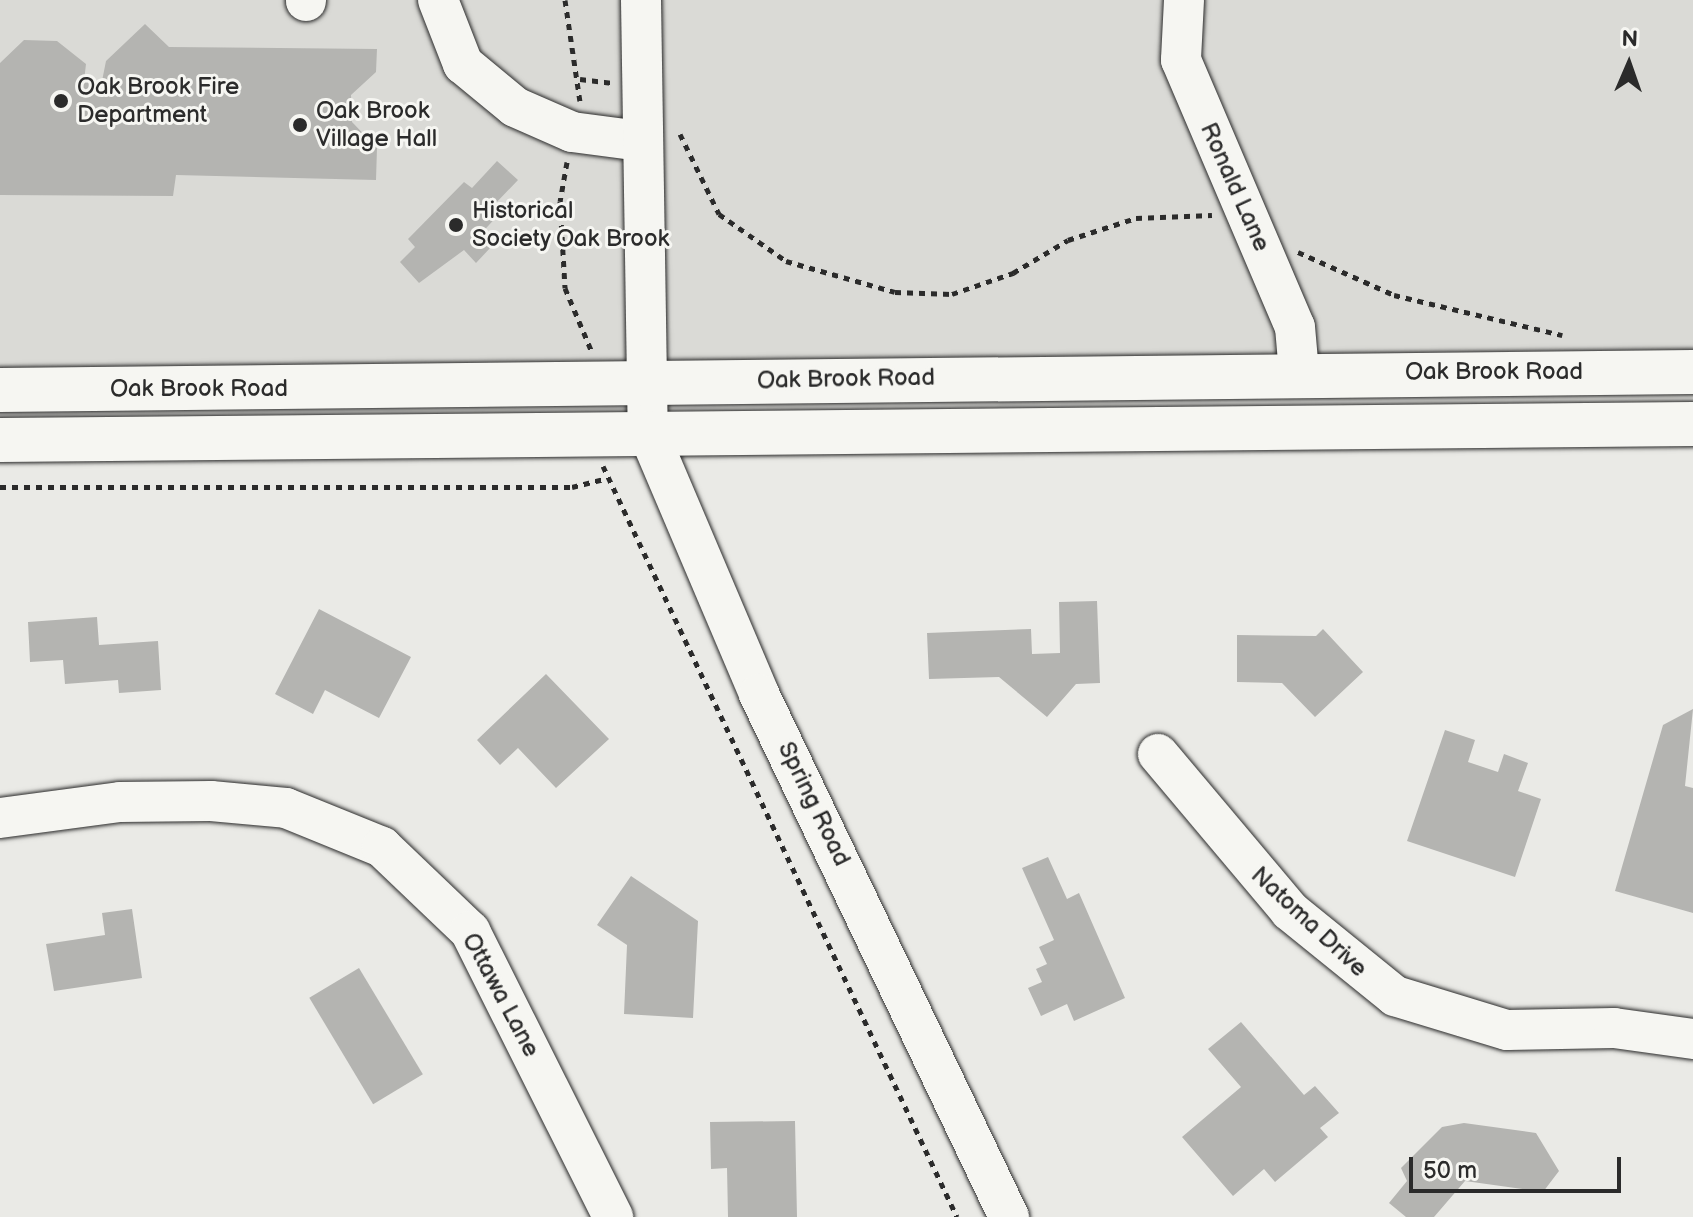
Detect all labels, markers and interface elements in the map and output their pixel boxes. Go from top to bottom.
north arrow [1589,24,1669,104]
text: N [1621,26,1639,53]
place label: Oak Brook Fire Department [77,73,239,129]
marker: Oak Brook Fire Department [52,92,70,110]
place label: Oak Brook Village Hall [316,97,437,153]
marker: Oak Brook Village Hall [291,116,309,134]
street label: Ronald Lane [1194,118,1276,256]
place label: Historical Society Oak Brook [472,197,671,253]
marker: Historical Society Oak Brook [447,216,465,234]
street label: Oak Brook Road [1405,358,1583,386]
street label: Oak Brook Road [757,363,935,395]
street label: Oak Brook Road [110,375,288,403]
street label: Spring Road [772,737,856,871]
street label: Natoma Drive [1245,861,1373,983]
street label: Ottawa Lane [456,928,546,1062]
scale bar [1413,1141,1625,1191]
text: 50 m [1423,1156,1477,1185]

